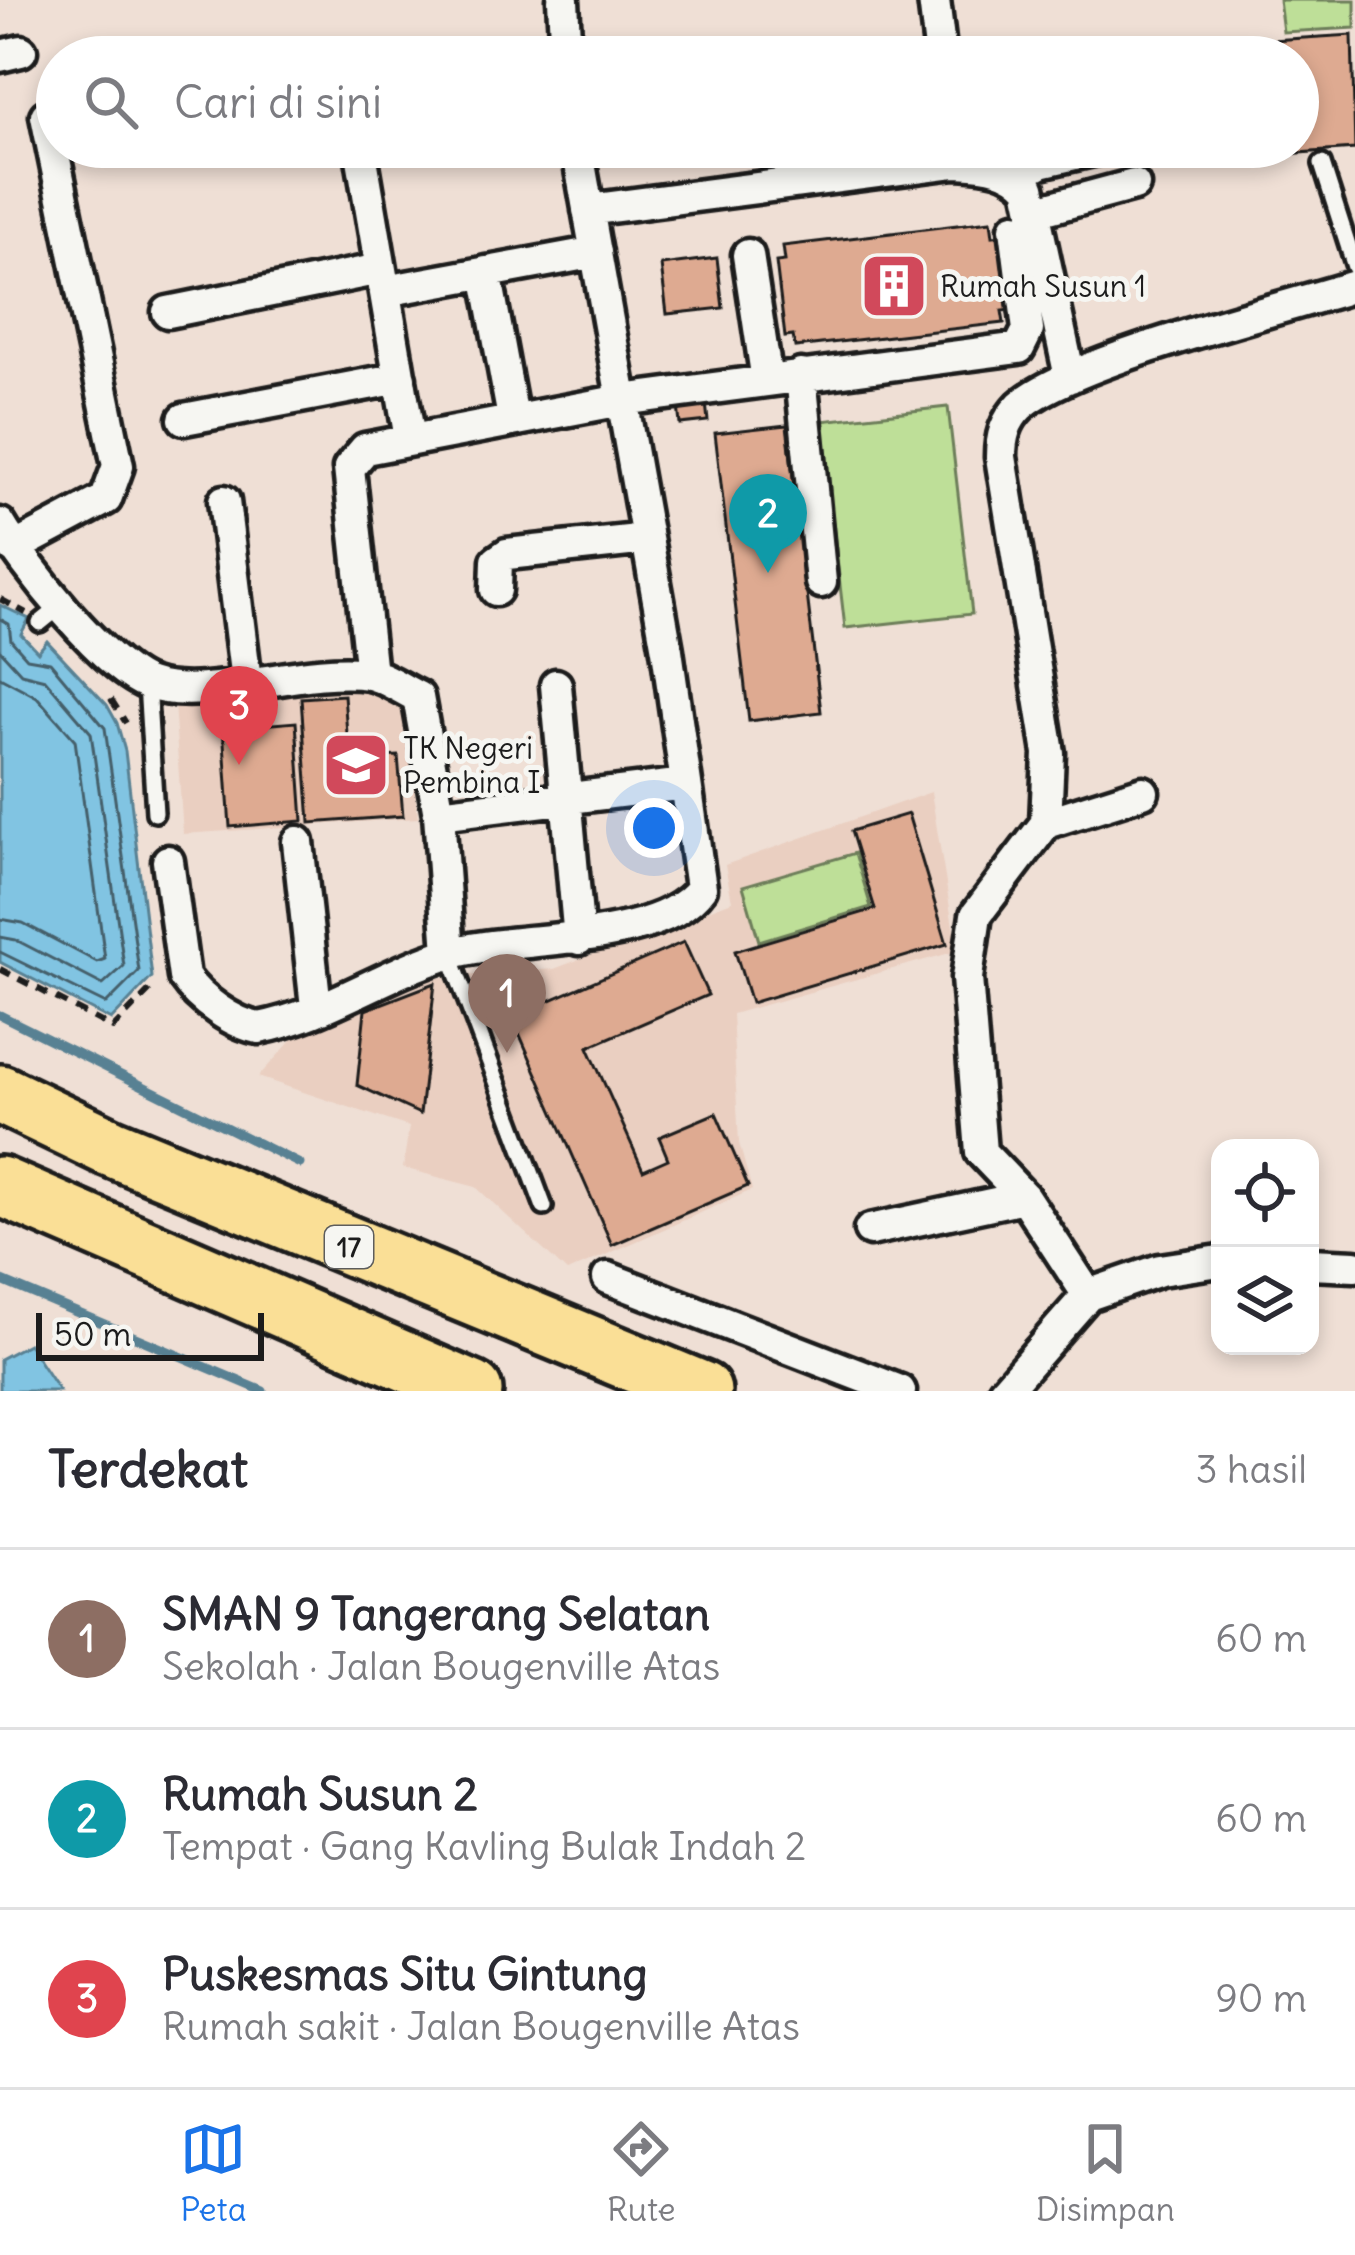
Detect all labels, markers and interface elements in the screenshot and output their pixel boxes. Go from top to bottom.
search box [36,36,1319,168]
icon: search [78,69,144,135]
text: Cari di sini [174,74,382,130]
building icon: Rumah Susun 1 [859,251,929,321]
place label: Rumah Susun 1 [940,267,1146,305]
pin: 2 [729,474,807,573]
pin: 3 [200,666,278,765]
place label: TK Negeri Pembina I [403,729,540,801]
school or university icon: TK Negeri Pembina I [321,730,391,800]
your location [624,798,684,858]
pin: 1 [468,954,546,1053]
map controls [1211,1139,1319,1355]
button: locate [1211,1139,1319,1247]
road number: 17 [325,1226,373,1268]
button: layers [1211,1247,1319,1355]
scale bar [36,1307,264,1360]
text: 50 m [54,1313,131,1355]
text: Terdekat [48,1437,248,1501]
text: 3 hasil [1196,1445,1307,1494]
text: SMAN 9 Tangerang Selatan [162,1586,710,1642]
text: 1 [79,1614,95,1663]
text: 60 m [1215,1614,1307,1663]
text: Sekolah · Jalan Bougenville Atas [162,1642,720,1691]
text: Rumah Susun 2 [162,1766,478,1822]
text: 2 [76,1794,98,1843]
text: 60 m [1215,1794,1307,1843]
text: Tempat · Gang Kavling Bulak Indah 2 [162,1822,806,1871]
text: Puskesmas Situ Gintung [162,1946,648,2002]
text: 3 [76,1974,98,2023]
text: 90 m [1215,1974,1307,2023]
text: Rumah sakit · Jalan Bougenville Atas [162,2002,800,2051]
tab: Peta [180,2116,247,2230]
tab: Rute [607,2116,676,2230]
tab: Disimpan [1036,2116,1175,2230]

